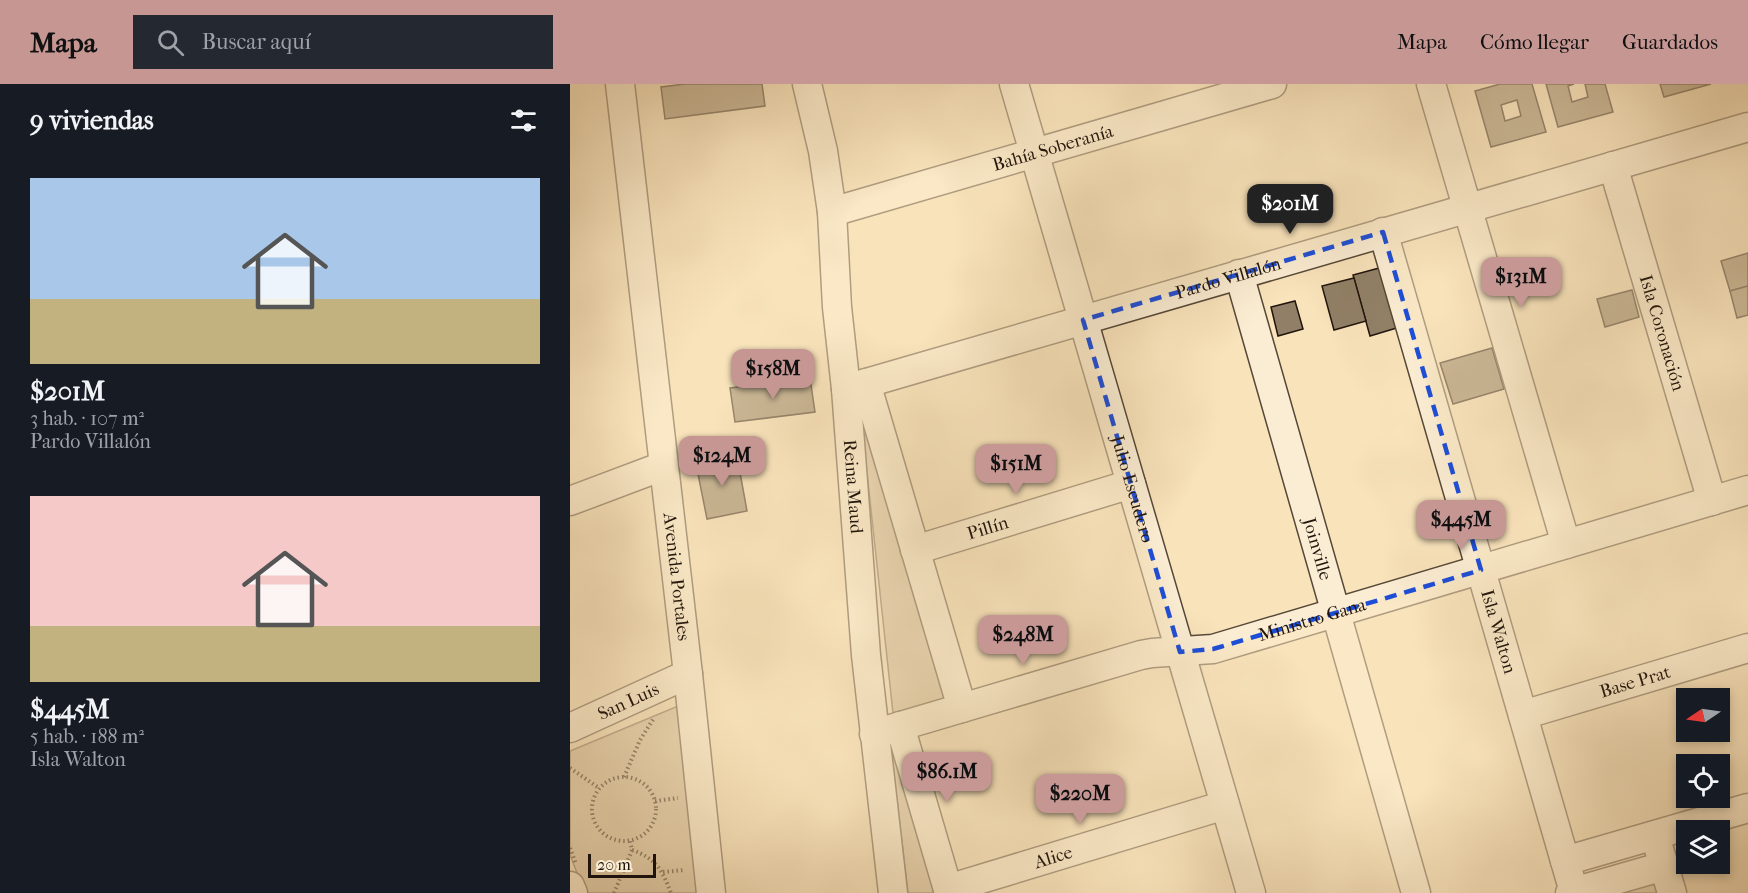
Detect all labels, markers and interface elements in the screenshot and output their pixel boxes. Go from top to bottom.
search box [133,15,553,69]
text: Mapa [30,26,97,59]
icon: search [154,26,187,59]
text: Buscar aquí [202,29,311,55]
text: Mapa [1397,30,1447,54]
text: Cómo llegar [1480,30,1589,54]
text: Guardados [1622,30,1718,54]
icon: filters [507,104,540,137]
text: 9 viviendas [30,105,154,136]
street label: Bahía Soberanía [990,121,1116,176]
pin: $201M [1248,184,1332,235]
text: $201M [1261,192,1319,215]
icon: home [231,217,339,325]
street label: Pardo Villalón [1173,253,1284,304]
pin: $131M [1479,257,1563,308]
text: $131M [1495,265,1547,288]
street label: Isla Coronación [1635,273,1689,394]
pin: $158M [731,349,815,400]
text: $158M [745,357,801,380]
text: $201M [30,376,105,407]
text: 3 hab. · 107 m² [30,407,144,430]
text: Pardo Villalón [30,430,151,453]
street label: Julio Escudero [1106,431,1158,545]
pin: $124M [680,436,764,487]
street label: Reina Maud [839,439,867,535]
text: $124M [693,444,751,467]
pin: $151M [974,444,1058,495]
text: $151M [990,452,1042,475]
pin: $445M [1419,500,1503,551]
text: $445M [1430,508,1492,531]
street label: Avenida Portales [658,511,694,642]
street label: Pillín [965,512,1011,544]
street label: Joinville [1298,514,1336,583]
icon: home [231,535,339,643]
street label: Isla Walton [1476,587,1520,677]
street label: Ministro Gana [1256,594,1369,646]
pin: $248M [981,615,1065,666]
text: $248M [992,623,1054,646]
street label: Base Prat [1597,661,1674,703]
street label: San Luis [595,679,663,725]
north arrow [1676,688,1730,742]
map controls [1676,688,1730,874]
text: $445M [30,694,110,725]
text: 5 hab. · 188 m² [30,725,144,748]
text: Isla Walton [30,748,126,771]
pin: $86.1M [898,752,996,803]
button: locate [1676,754,1730,808]
text: $86.1M [916,760,978,783]
pin: $220M [1038,774,1122,825]
text: $220M [1050,782,1110,805]
button: layers [1676,820,1730,874]
street label: Alice [1031,842,1075,874]
scale bar [588,851,656,878]
text: 20 m [597,855,631,874]

